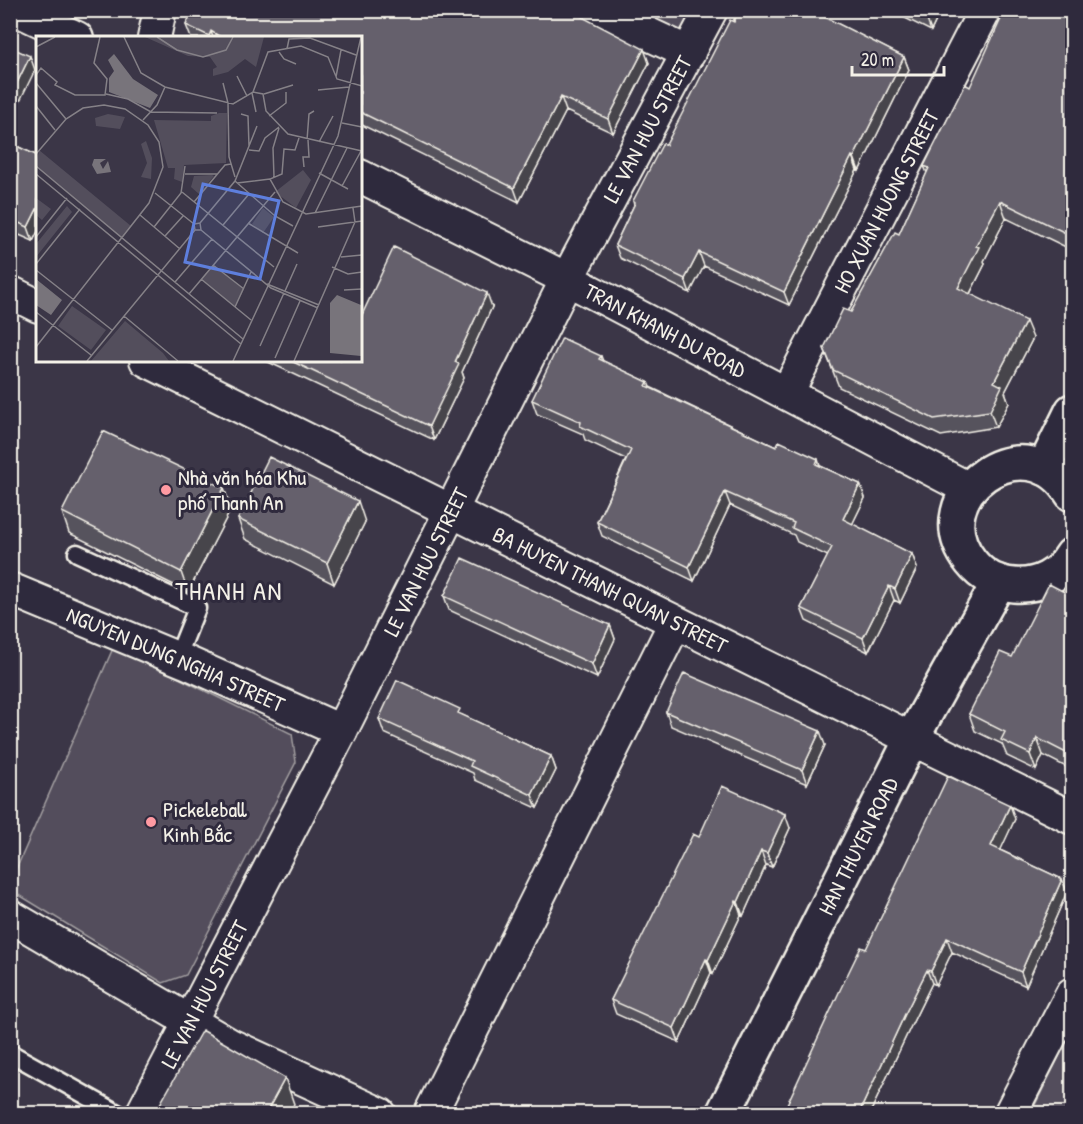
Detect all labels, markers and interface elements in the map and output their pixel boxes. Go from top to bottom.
inset map [36,36,362,362]
scale bar [852,39,944,77]
text: 20 m [861,47,894,72]
street label: LE VAN HUU STREET [596,50,699,208]
street label: HO XUAN HUONG STREET [826,104,946,298]
street label: TRAN KHANH DU ROAD [579,276,752,385]
place label: Nhà văn hóa Khu phố Thanh An [178,462,307,517]
street label: LE VAN HUU STREET [376,482,476,641]
marker: Nhà văn hóa Khu phố Thanh An [159,483,173,497]
street label: BA HUYEN THANH QUAN STREET [488,519,733,661]
district label: THANH AN [175,573,283,608]
street label: NGUYEN DUNG NGHIA STREET [62,599,290,719]
street label: HAN THUYEN ROAD [811,772,905,920]
place label: Pickeleball Kinh Bắc [163,794,247,849]
marker: Pickeleball Kinh Bắc [144,815,158,829]
street label: LE VAN HUU STREET [153,915,255,1073]

